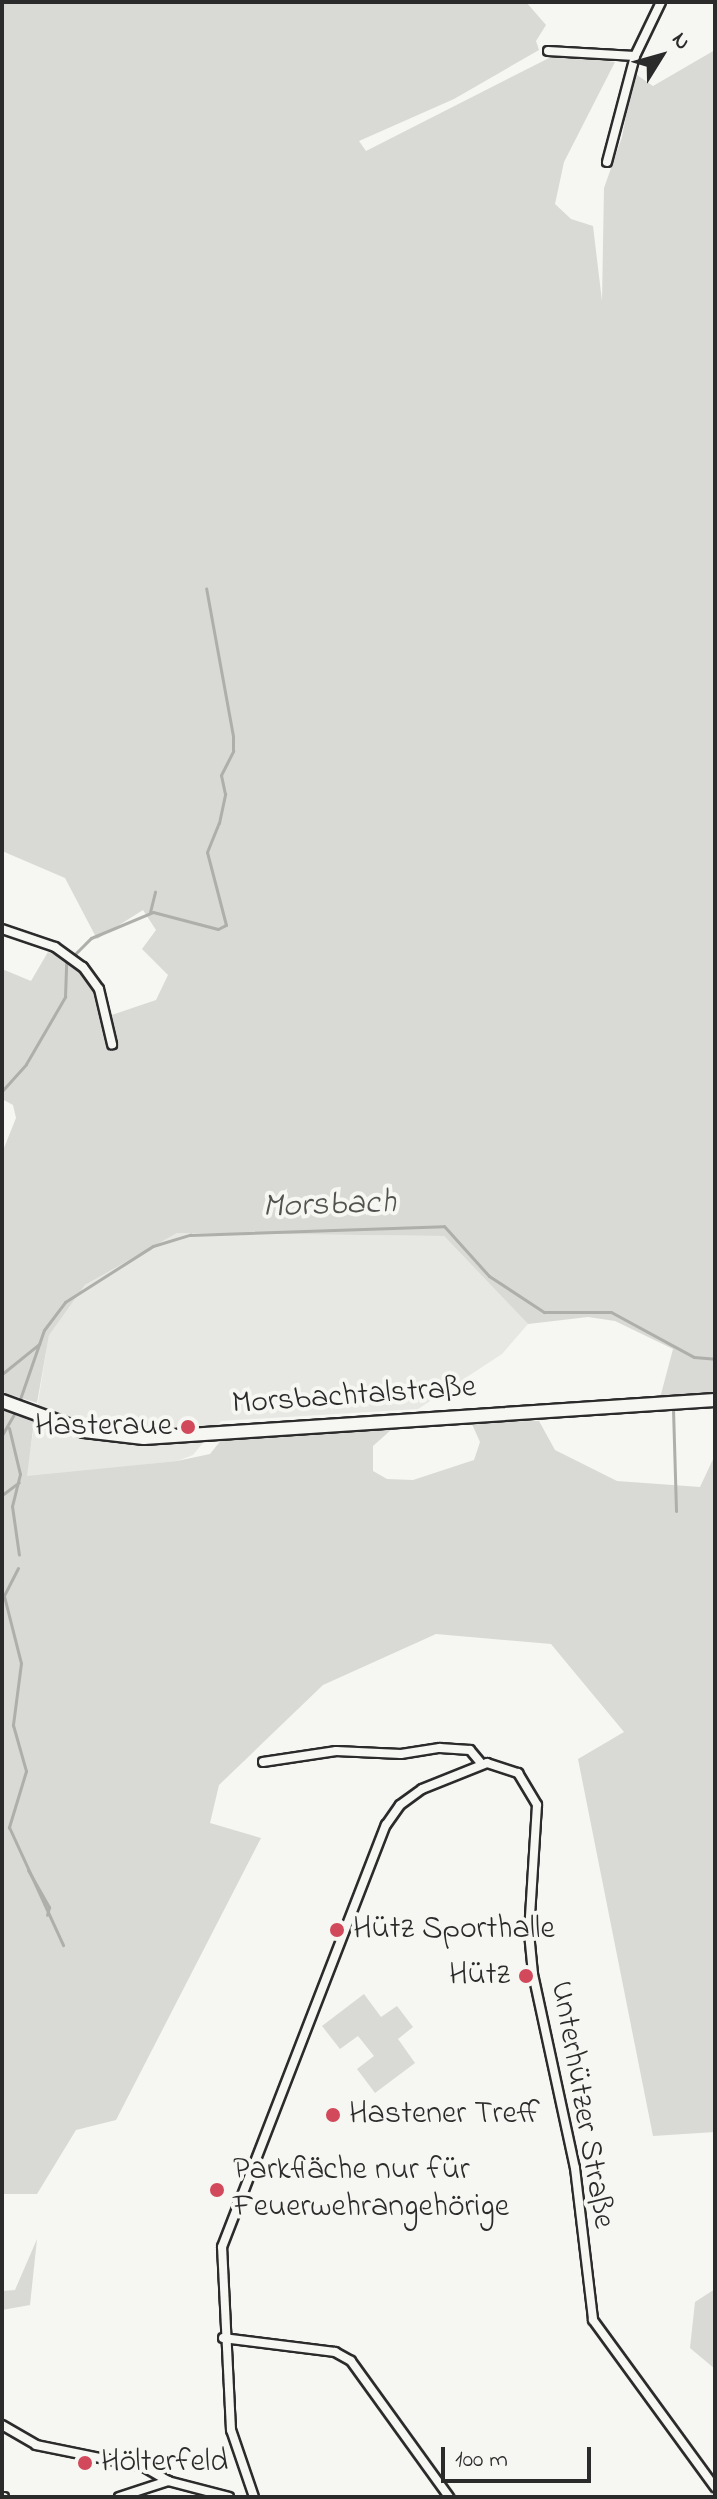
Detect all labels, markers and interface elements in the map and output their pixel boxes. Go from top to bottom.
north arrow [621,16,701,96]
text: N [663,26,697,57]
water label: Morsbach [261,1183,397,1229]
street label: Morsbachtalstraße [231,1369,477,1425]
place label: Hasteraue [35,1408,172,1446]
marker: Hasteraue [179,1418,197,1436]
place label: Hütz Sporthalle [353,1911,555,1949]
marker: Hütz Sporthalle [328,1921,346,1939]
place label: Hütz [449,1957,510,1995]
marker: Hütz [517,1967,535,1985]
street label: Unterhützer Straße [540,1978,622,2232]
place label: Hastener Treff [349,2096,540,2134]
marker: Hastener Treff [324,2106,342,2124]
place label: Parkfläche nur für Feuerwehrangehörige [233,2153,509,2228]
marker: Parkfläche nur für Feuerwehrangehörige [208,2181,226,2199]
scale bar [445,2431,595,2481]
text: 100 m [455,2443,508,2478]
place label: Hölterfeld [101,2444,228,2482]
marker: Hölterfeld [76,2454,94,2472]

